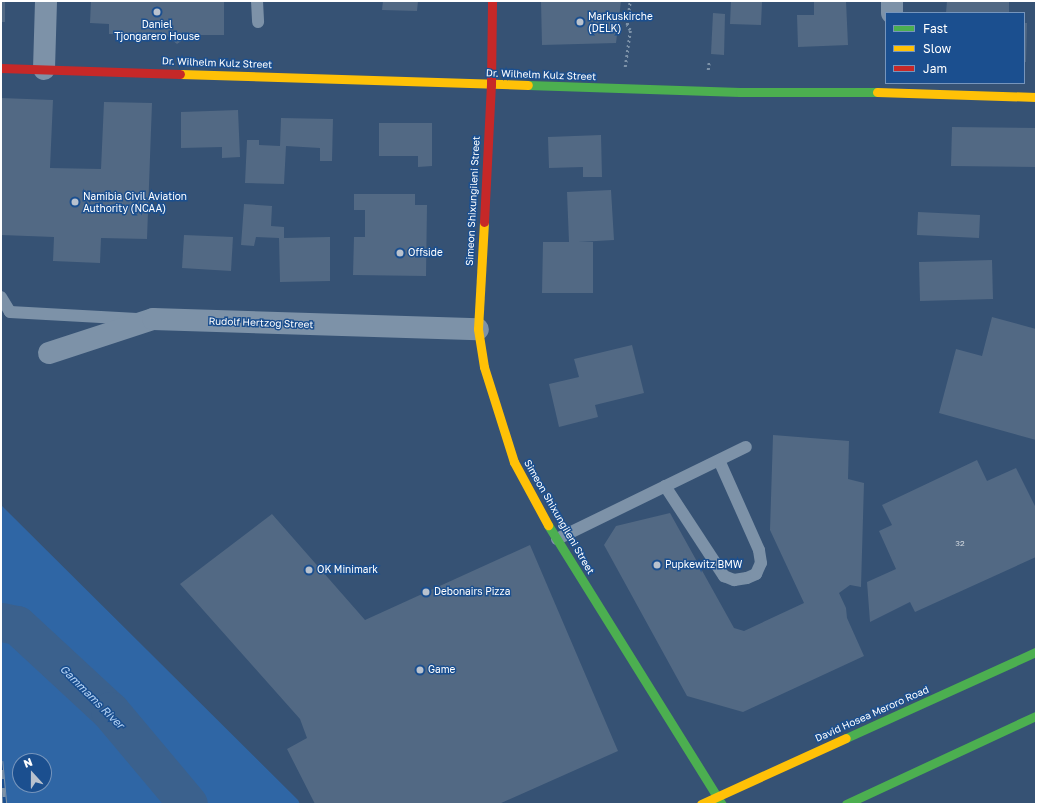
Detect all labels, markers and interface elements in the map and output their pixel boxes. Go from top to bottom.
marker: Daniel Tjongarero House [152,7,162,17]
place label: Markuskirche (DELK) [588,10,653,34]
legend [885,12,1025,84]
marker: Markuskirche (DELK) [575,17,585,27]
place label: Daniel Tjongarero House [114,18,200,42]
text: Fast [923,21,948,36]
text: Slow [923,41,951,56]
street label: Dr. Wilhelm Kulz Street [162,55,272,71]
text: Jam [923,61,947,76]
street label: Dr. Wilhelm Kulz Street [486,67,596,83]
street label: Simeon Shixungileni Street [464,136,482,266]
place label: Namibia Civil Aviation Authority (NCAA) [83,190,187,214]
marker: Namibia Civil Aviation Authority (NCAA) [70,197,80,207]
place label: Offside [408,247,443,259]
marker: Offside [395,248,405,258]
street label: Rudolf Hertzog Street [208,315,314,331]
street label: Simeon Shixungileni Street [521,458,597,576]
house number: 32 [955,539,965,549]
place label: Pupkewitz BMW [665,559,742,571]
marker: Pupkewitz BMW [652,560,662,570]
place label: OK Minimark [317,564,378,576]
marker: OK Minimark [304,565,314,575]
place label: Debonairs Pizza [434,586,510,598]
marker: Debonairs Pizza [421,587,431,597]
water label: Gammams River [57,662,127,732]
place label: Game [428,664,455,676]
marker: Game [415,665,425,675]
street label: David Hosea Meroro Road [813,683,931,745]
north arrow [12,753,52,793]
text: N [22,755,34,770]

